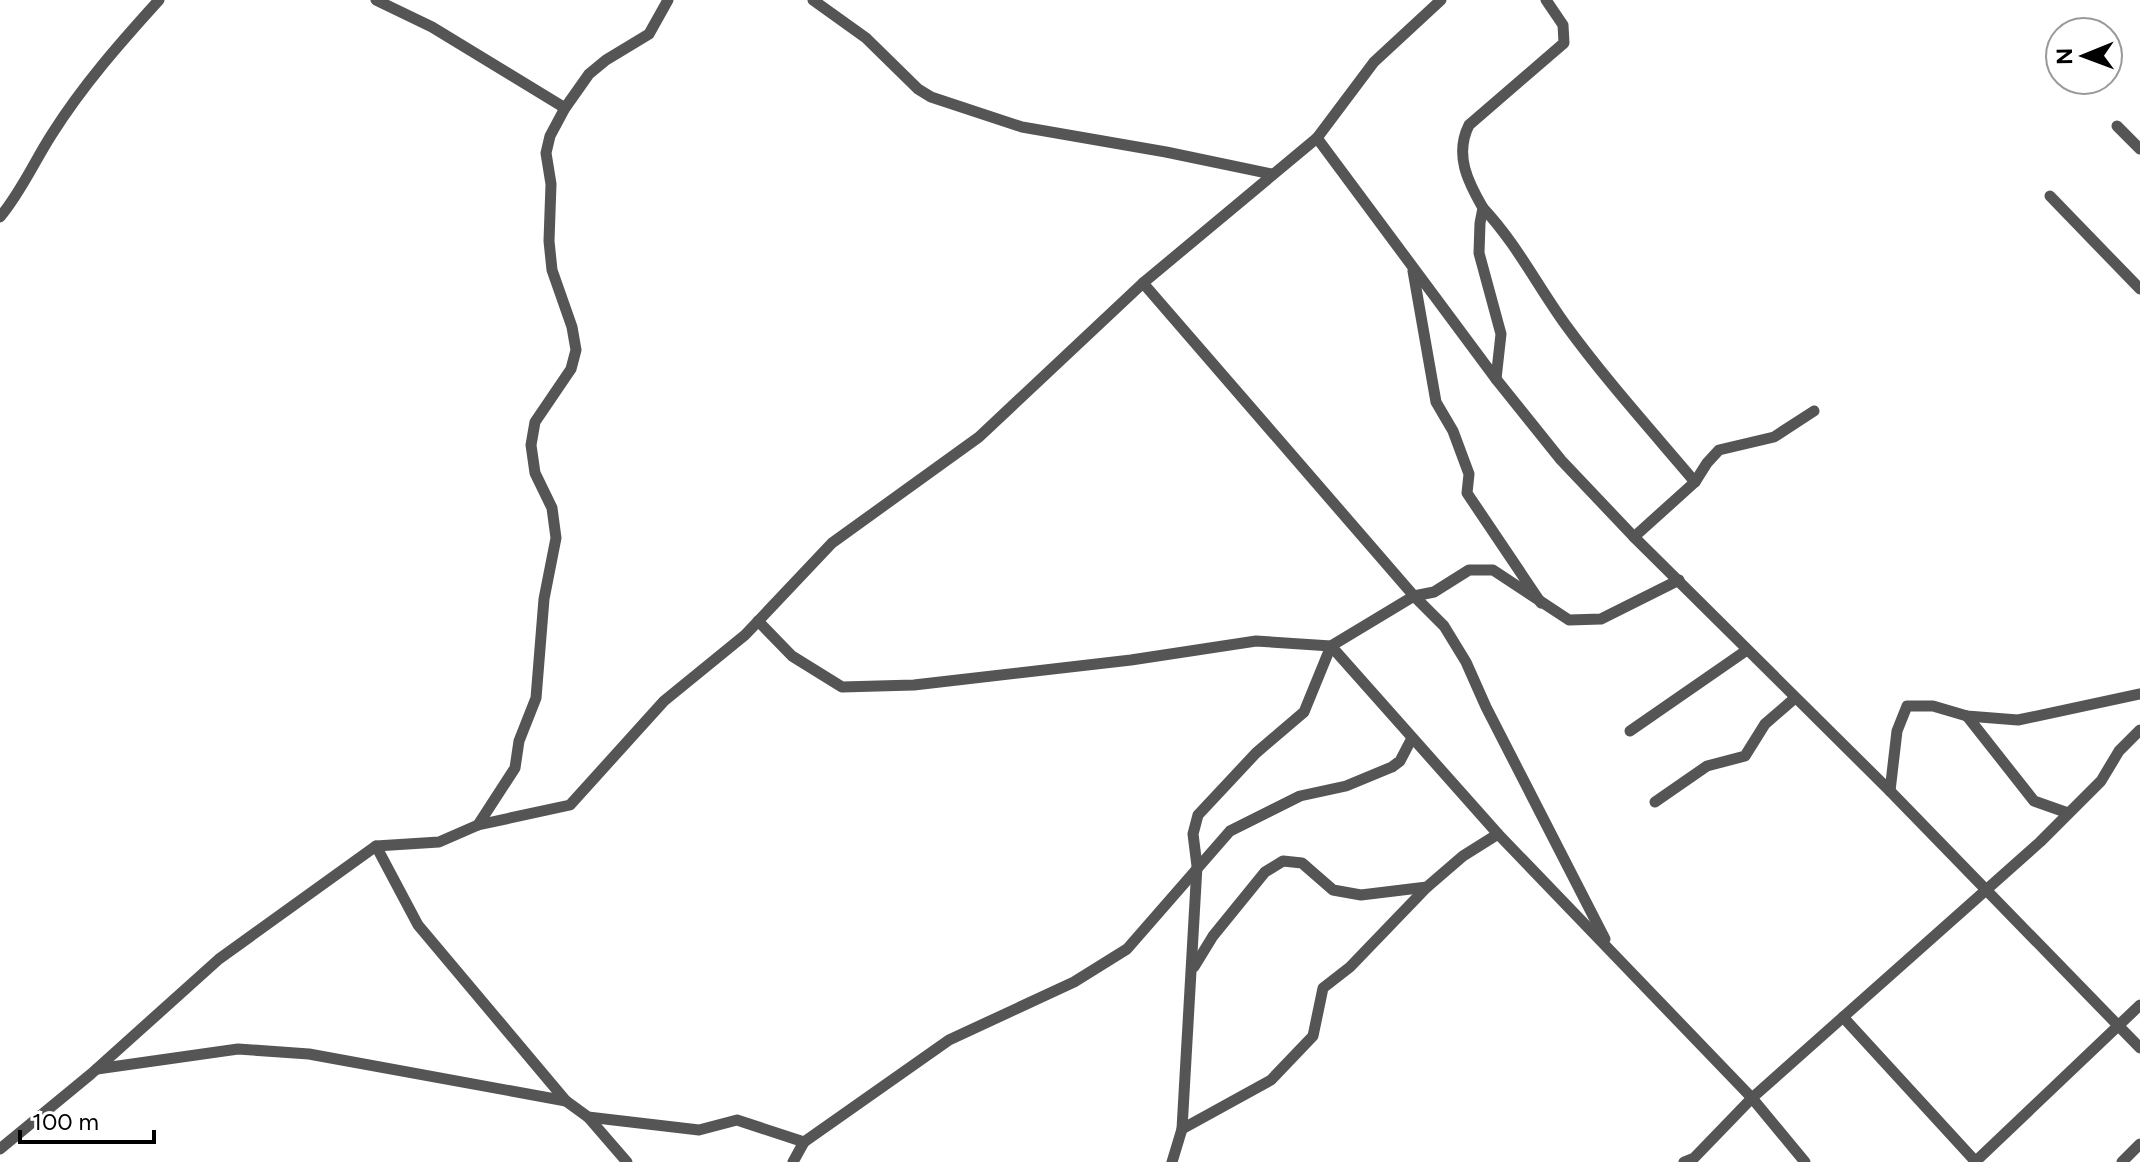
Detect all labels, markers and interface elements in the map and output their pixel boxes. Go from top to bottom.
north arrow [2044,16,2124,96]
text: N [2051,48,2078,65]
scale bar [20,1094,154,1144]
text: 100 m [32,1107,99,1136]

